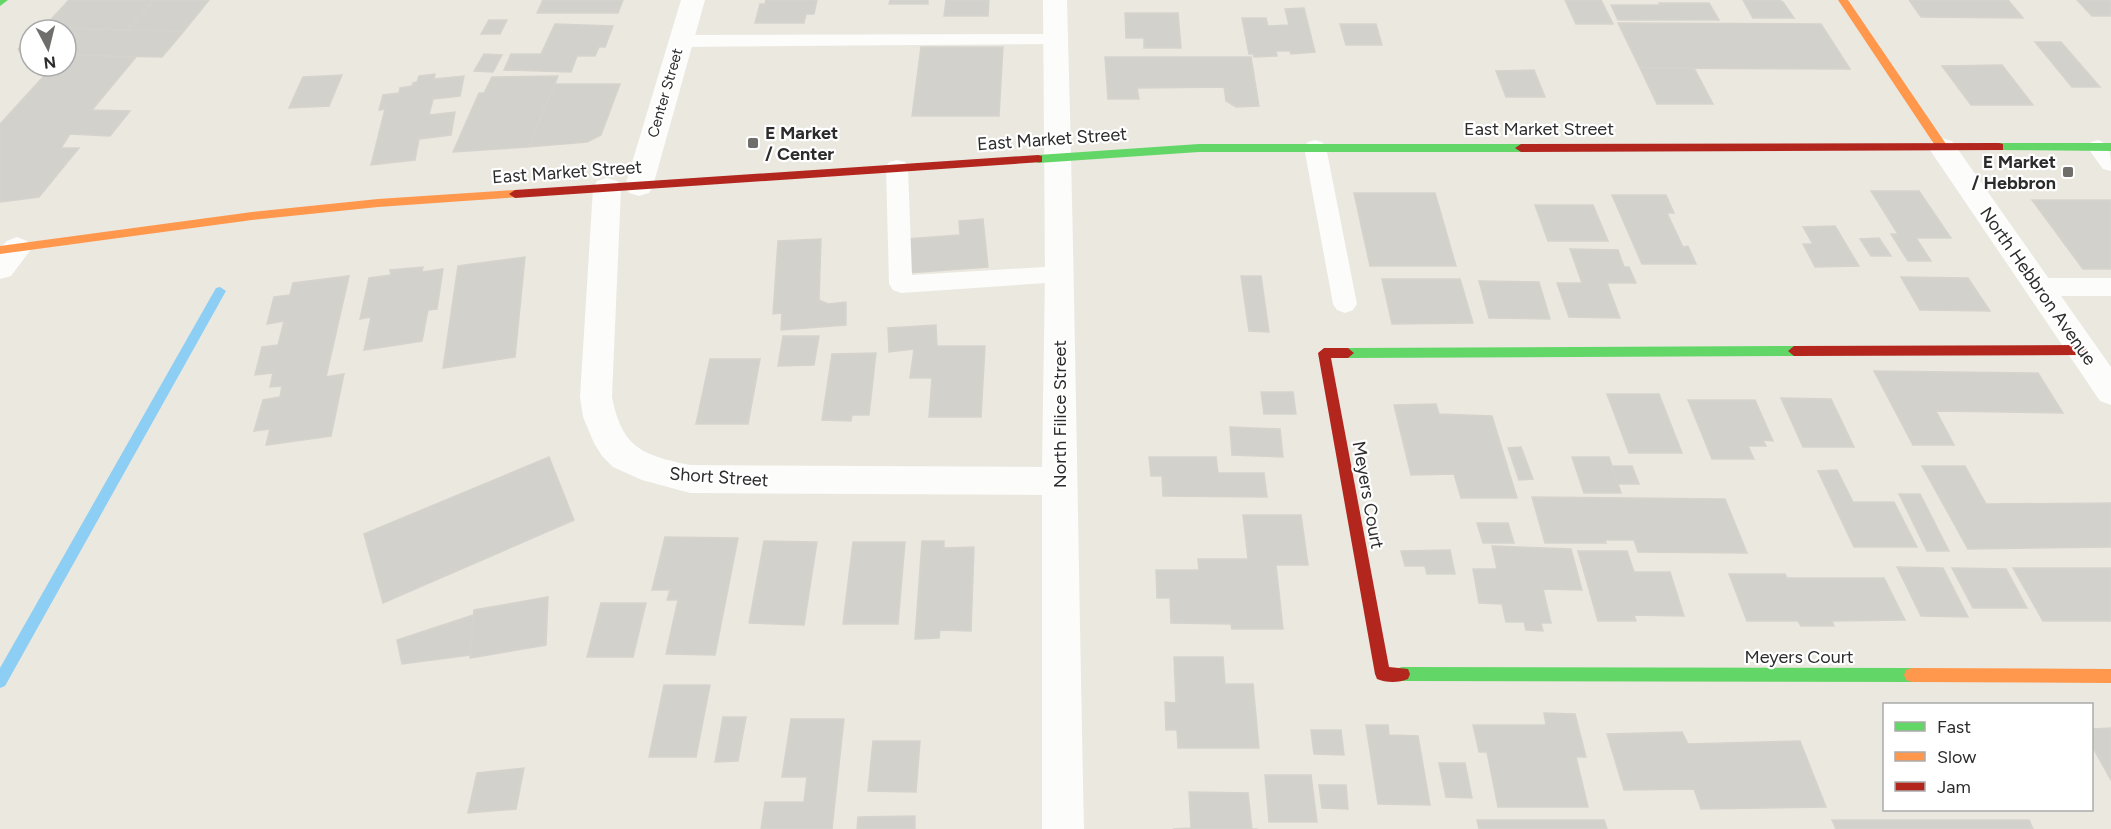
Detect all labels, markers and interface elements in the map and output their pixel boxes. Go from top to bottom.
north arrow [18,18,78,78]
street label: Center Street [644,46,686,140]
text: N [42,52,57,73]
street label: East Market Street [1464,118,1614,140]
place label: E Market / Center [765,122,838,165]
street label: East Market Street [976,123,1128,155]
marker: E Market / Center [746,136,760,150]
place label: E Market / Hebbron [1972,151,2056,194]
street label: East Market Street [491,156,643,188]
marker: E Market / Hebbron [2061,165,2075,179]
street label: North Hebbron Avenue [1975,203,2101,369]
street label: North Filice Street [1049,340,1071,488]
street label: Meyers Court [1348,439,1388,551]
street label: Short Street [669,463,769,491]
street label: Meyers Court [1744,646,1854,668]
legend [1883,703,2093,811]
text: Fast [1937,716,1971,738]
text: Slow [1937,746,1976,768]
text: Jam [1937,776,1971,798]

